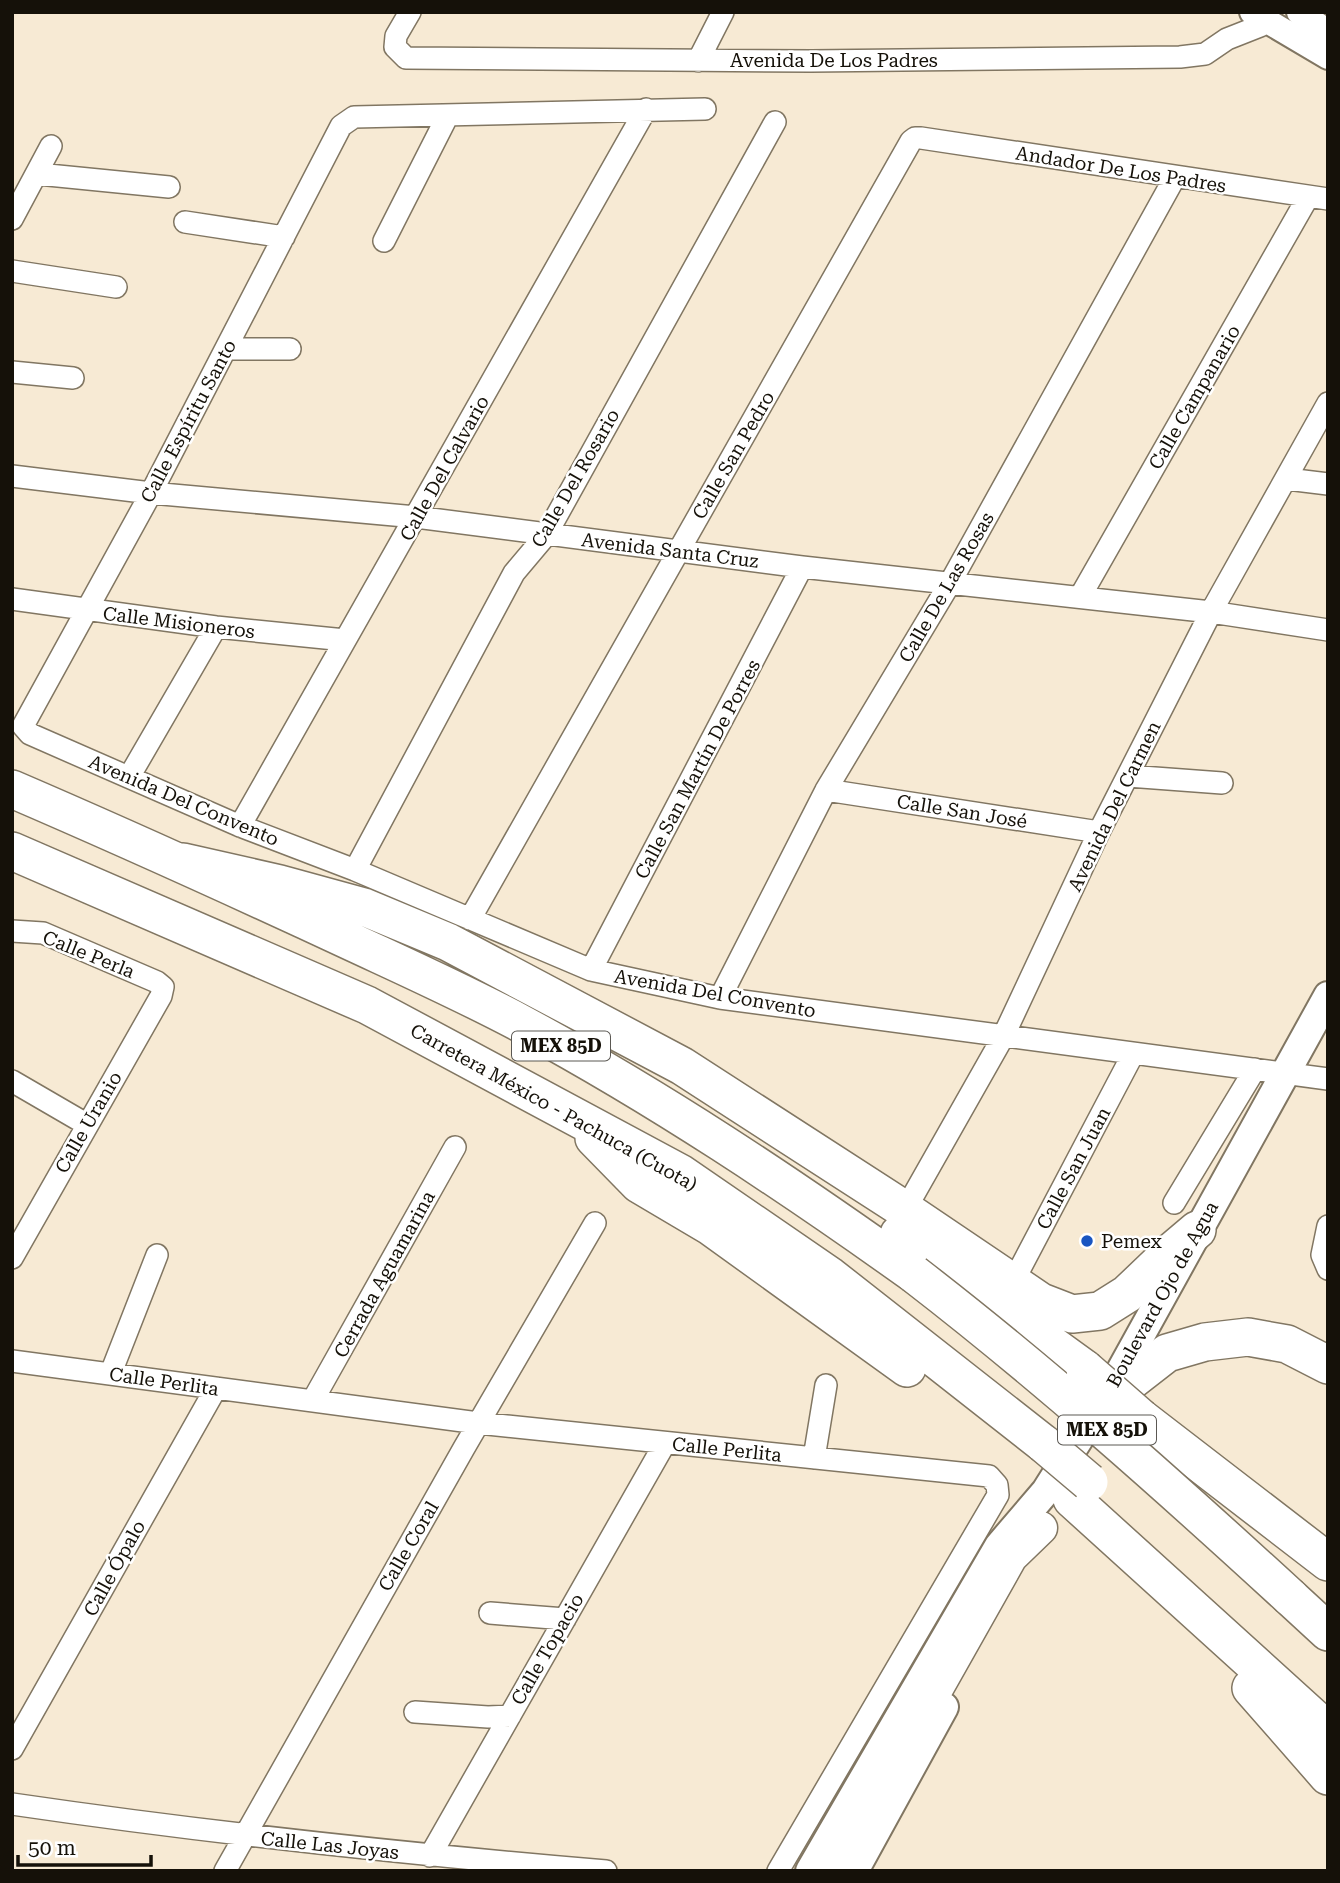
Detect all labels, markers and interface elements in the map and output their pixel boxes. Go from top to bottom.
street label: Avenida De Los Padres [730,49,938,72]
street label: Andador De Los Padres [1014,141,1228,197]
street label: Calle Campanario [1144,321,1245,473]
street label: Calle Espíritu Santo [136,336,241,507]
street label: Calle San Pedro [687,387,779,523]
street label: Calle Del Calvario [395,391,494,545]
street label: Calle Del Rosario [526,405,624,552]
street label: Calle De Las Rosas [894,508,999,667]
street label: Avenida Santa Cruz [580,528,760,573]
street label: Calle Misioneros [102,602,256,643]
street label: Calle San Martín De Porres [630,656,765,883]
street label: Avenida Del Carmen [1063,717,1166,895]
street label: Avenida Del Convento [85,750,282,851]
street label: Calle San José [895,790,1029,833]
street label: Calle Perla [39,926,139,984]
street label: Avenida Del Convento [612,964,818,1023]
street label: Carretera México - Pachuca (Cuota) [406,1019,701,1196]
road number: MEX 85D [512,1031,610,1060]
street label: Calle Uranio [50,1067,127,1177]
street label: Calle San Juan [1032,1103,1115,1233]
street label: Cerrada Aguamarina [329,1186,440,1362]
street label: Boulevard Ojo de Agua [1102,1197,1224,1391]
place label: Pemex [1101,1230,1162,1253]
marker: Pemex [1079,1233,1095,1249]
street label: Calle Perlita [108,1362,221,1401]
road number: MEX 85D [1058,1415,1156,1444]
street label: Calle Perlita [671,1432,784,1467]
street label: Calle Coral [373,1497,443,1595]
street label: Calle Ópalo [79,1516,150,1620]
street label: Calle Topacio [506,1589,589,1709]
scale bar [18,1824,150,1868]
street label: Calle Las Joyas [260,1827,400,1864]
text: 50 m [28,1836,76,1860]

